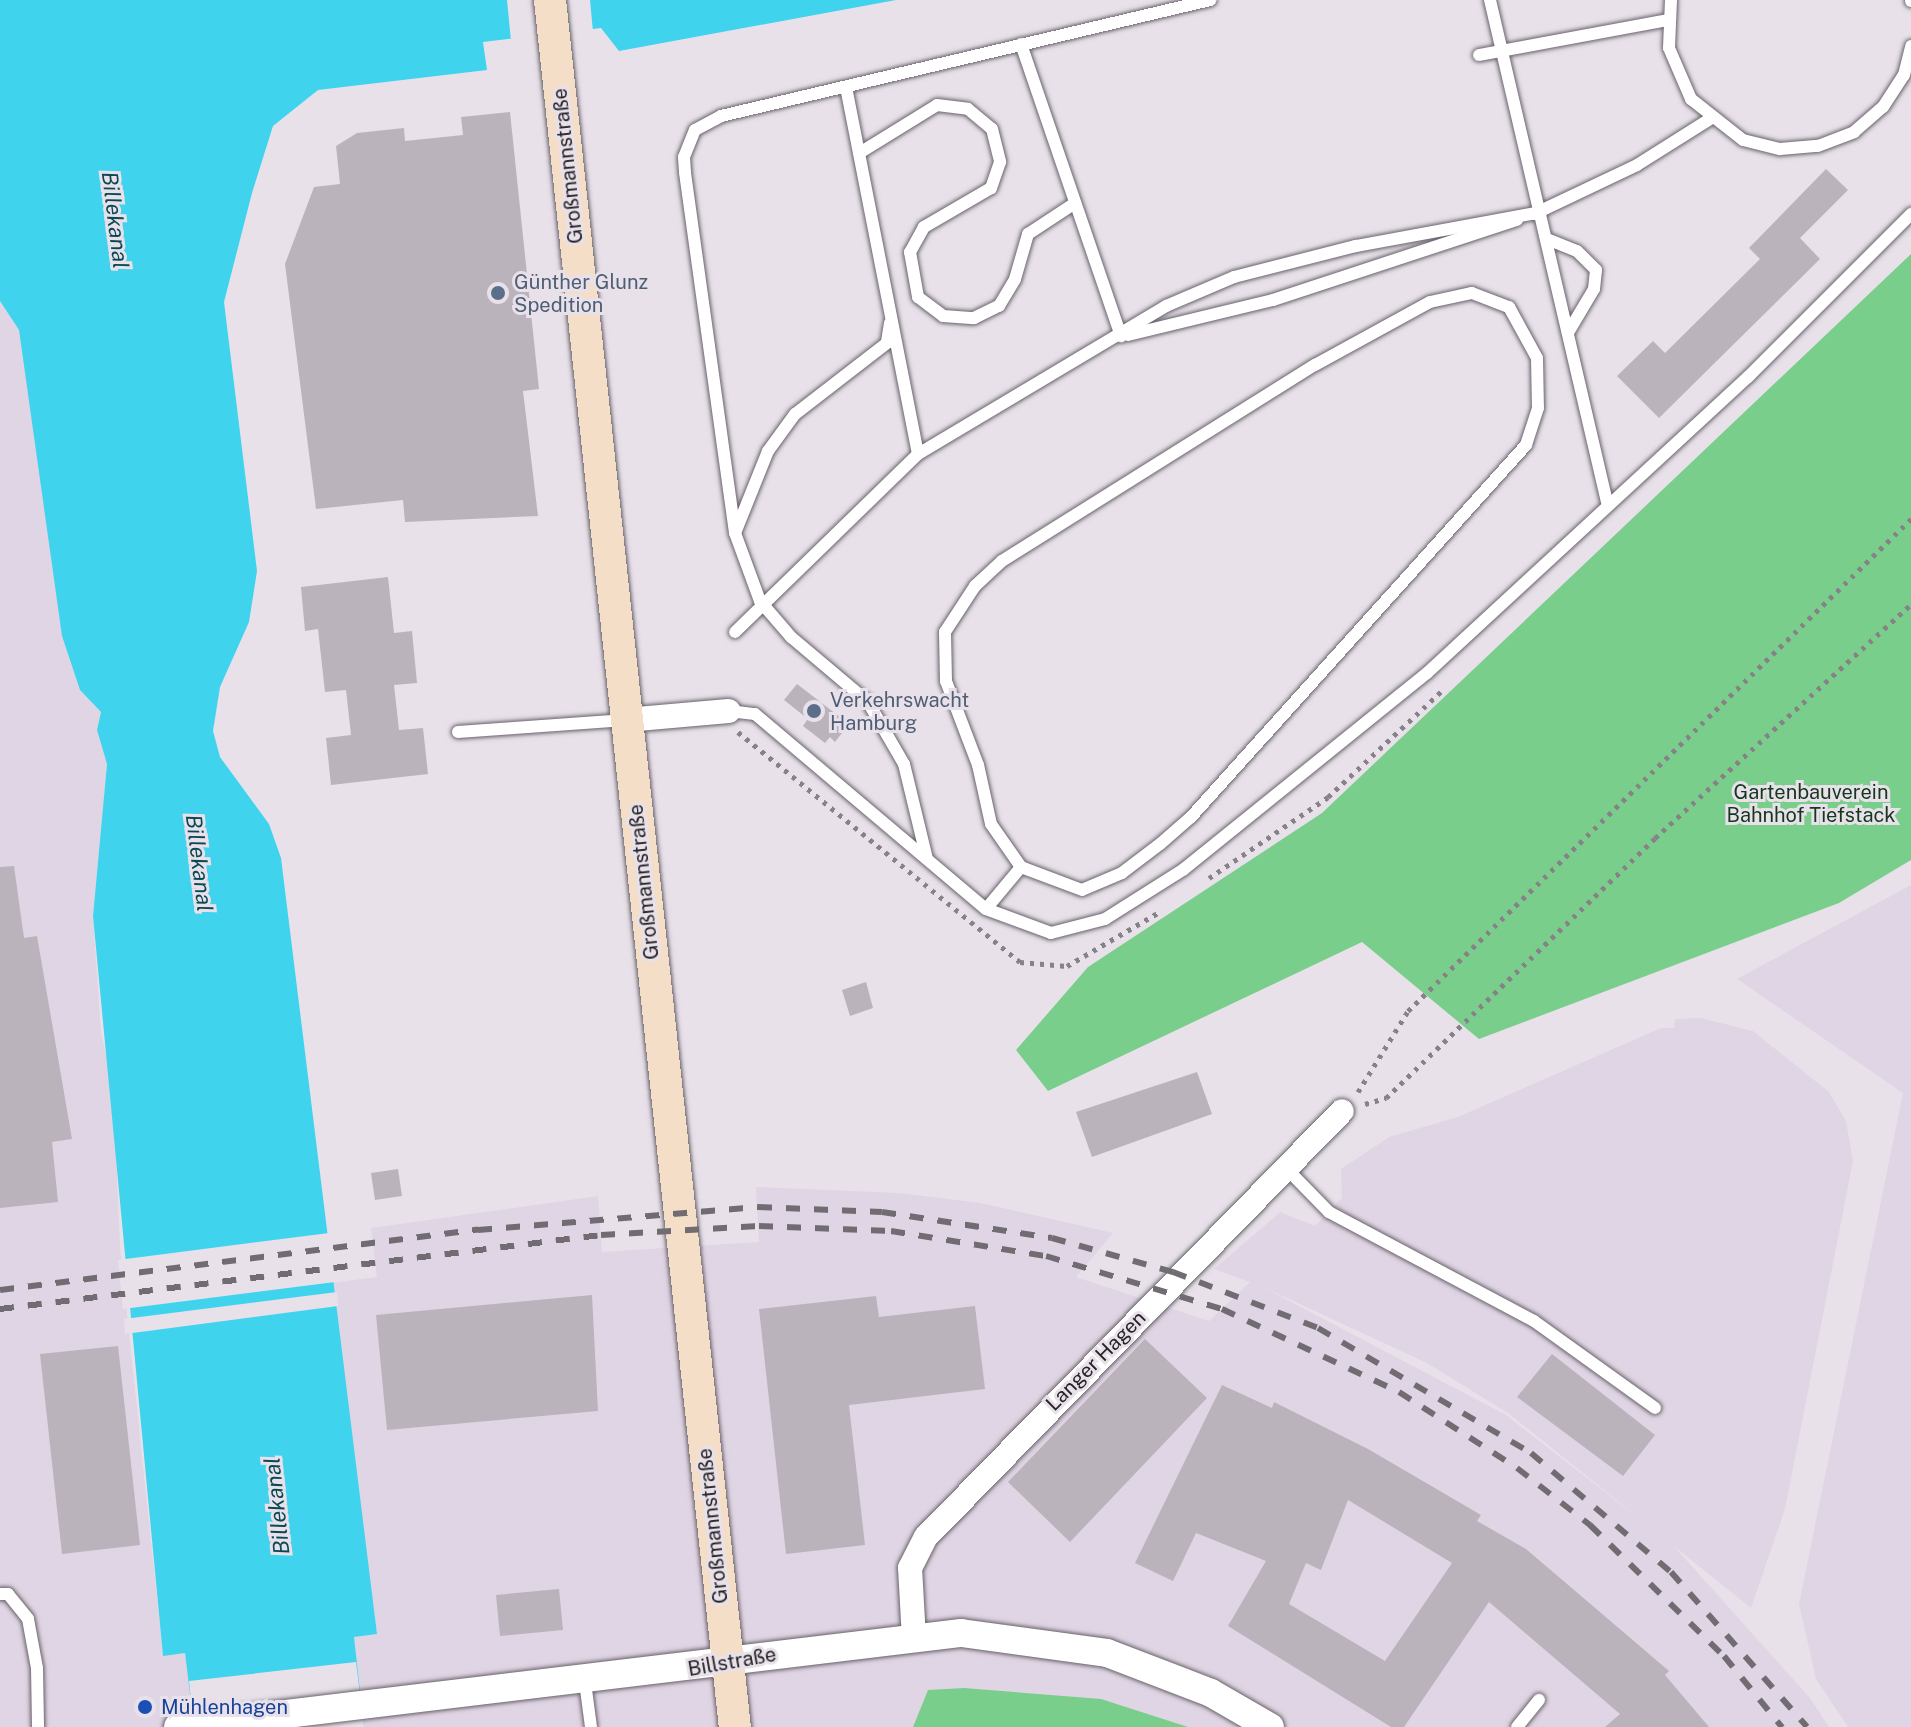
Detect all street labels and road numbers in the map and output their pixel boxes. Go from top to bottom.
street label: Großmannstraße [548,87,588,245]
street label: Großmannstraße [624,803,664,961]
street label: Langer Hagen [1041,1306,1151,1416]
street label: Großmannstraße [693,1447,733,1605]
street label: Billstraße [686,1642,778,1682]

